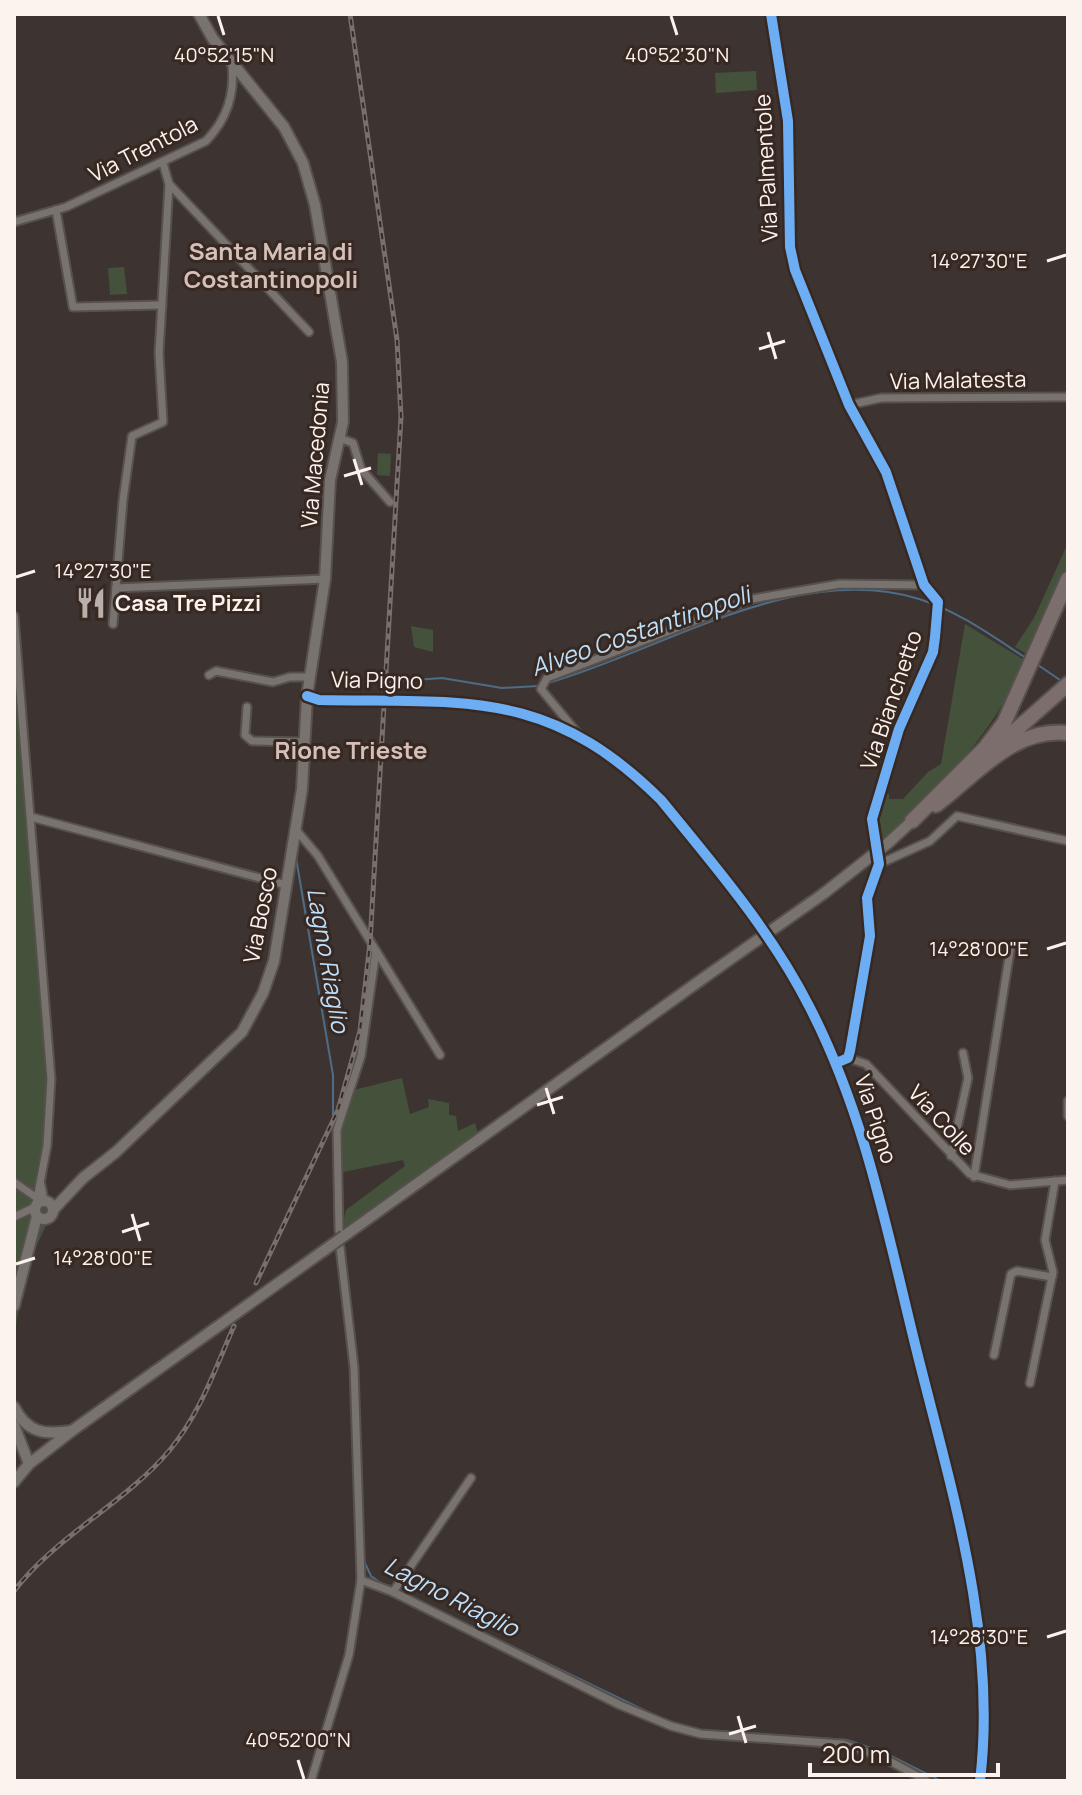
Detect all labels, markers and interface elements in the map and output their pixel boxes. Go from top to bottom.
text: 40°52'15"N [174,41,274,68]
text: 40°52'30"N [625,41,729,68]
street label: Via Palmentole [747,93,785,243]
street label: Via Trentola [83,109,203,189]
district label: Santa Maria di Costantinopoli [184,234,358,295]
text: 14°27'30"E [931,247,1027,274]
street label: Via Malatesta [890,364,1026,396]
street label: Via Macedonia [294,381,336,529]
text: 14°27'30"E [55,557,151,584]
water label: Alveo Costantinopoli [526,576,757,683]
restaurant icon: Casa Tre Pizzi [74,586,108,620]
place label: Casa Tre Pizzi [115,588,261,618]
street label: Via Bianchetto [853,626,929,774]
street label: Via Pigno [331,664,423,696]
district label: Rione Trieste [275,733,427,766]
street label: Via Bosco [236,864,284,966]
water label: Lagno Riaglio [300,885,358,1037]
text: 14°28'00"E [929,935,1029,962]
street label: Via Pigno [848,1071,904,1167]
street label: Via Colle [902,1078,983,1162]
text: 14°28'00"E [53,1244,153,1271]
water label: Lagno Riaglio [379,1548,526,1645]
text: 14°28'30"E [930,1623,1028,1650]
text: 40°52'00"N [245,1726,351,1753]
scale bar [810,1727,998,1777]
text: 200 m [822,1737,890,1770]

